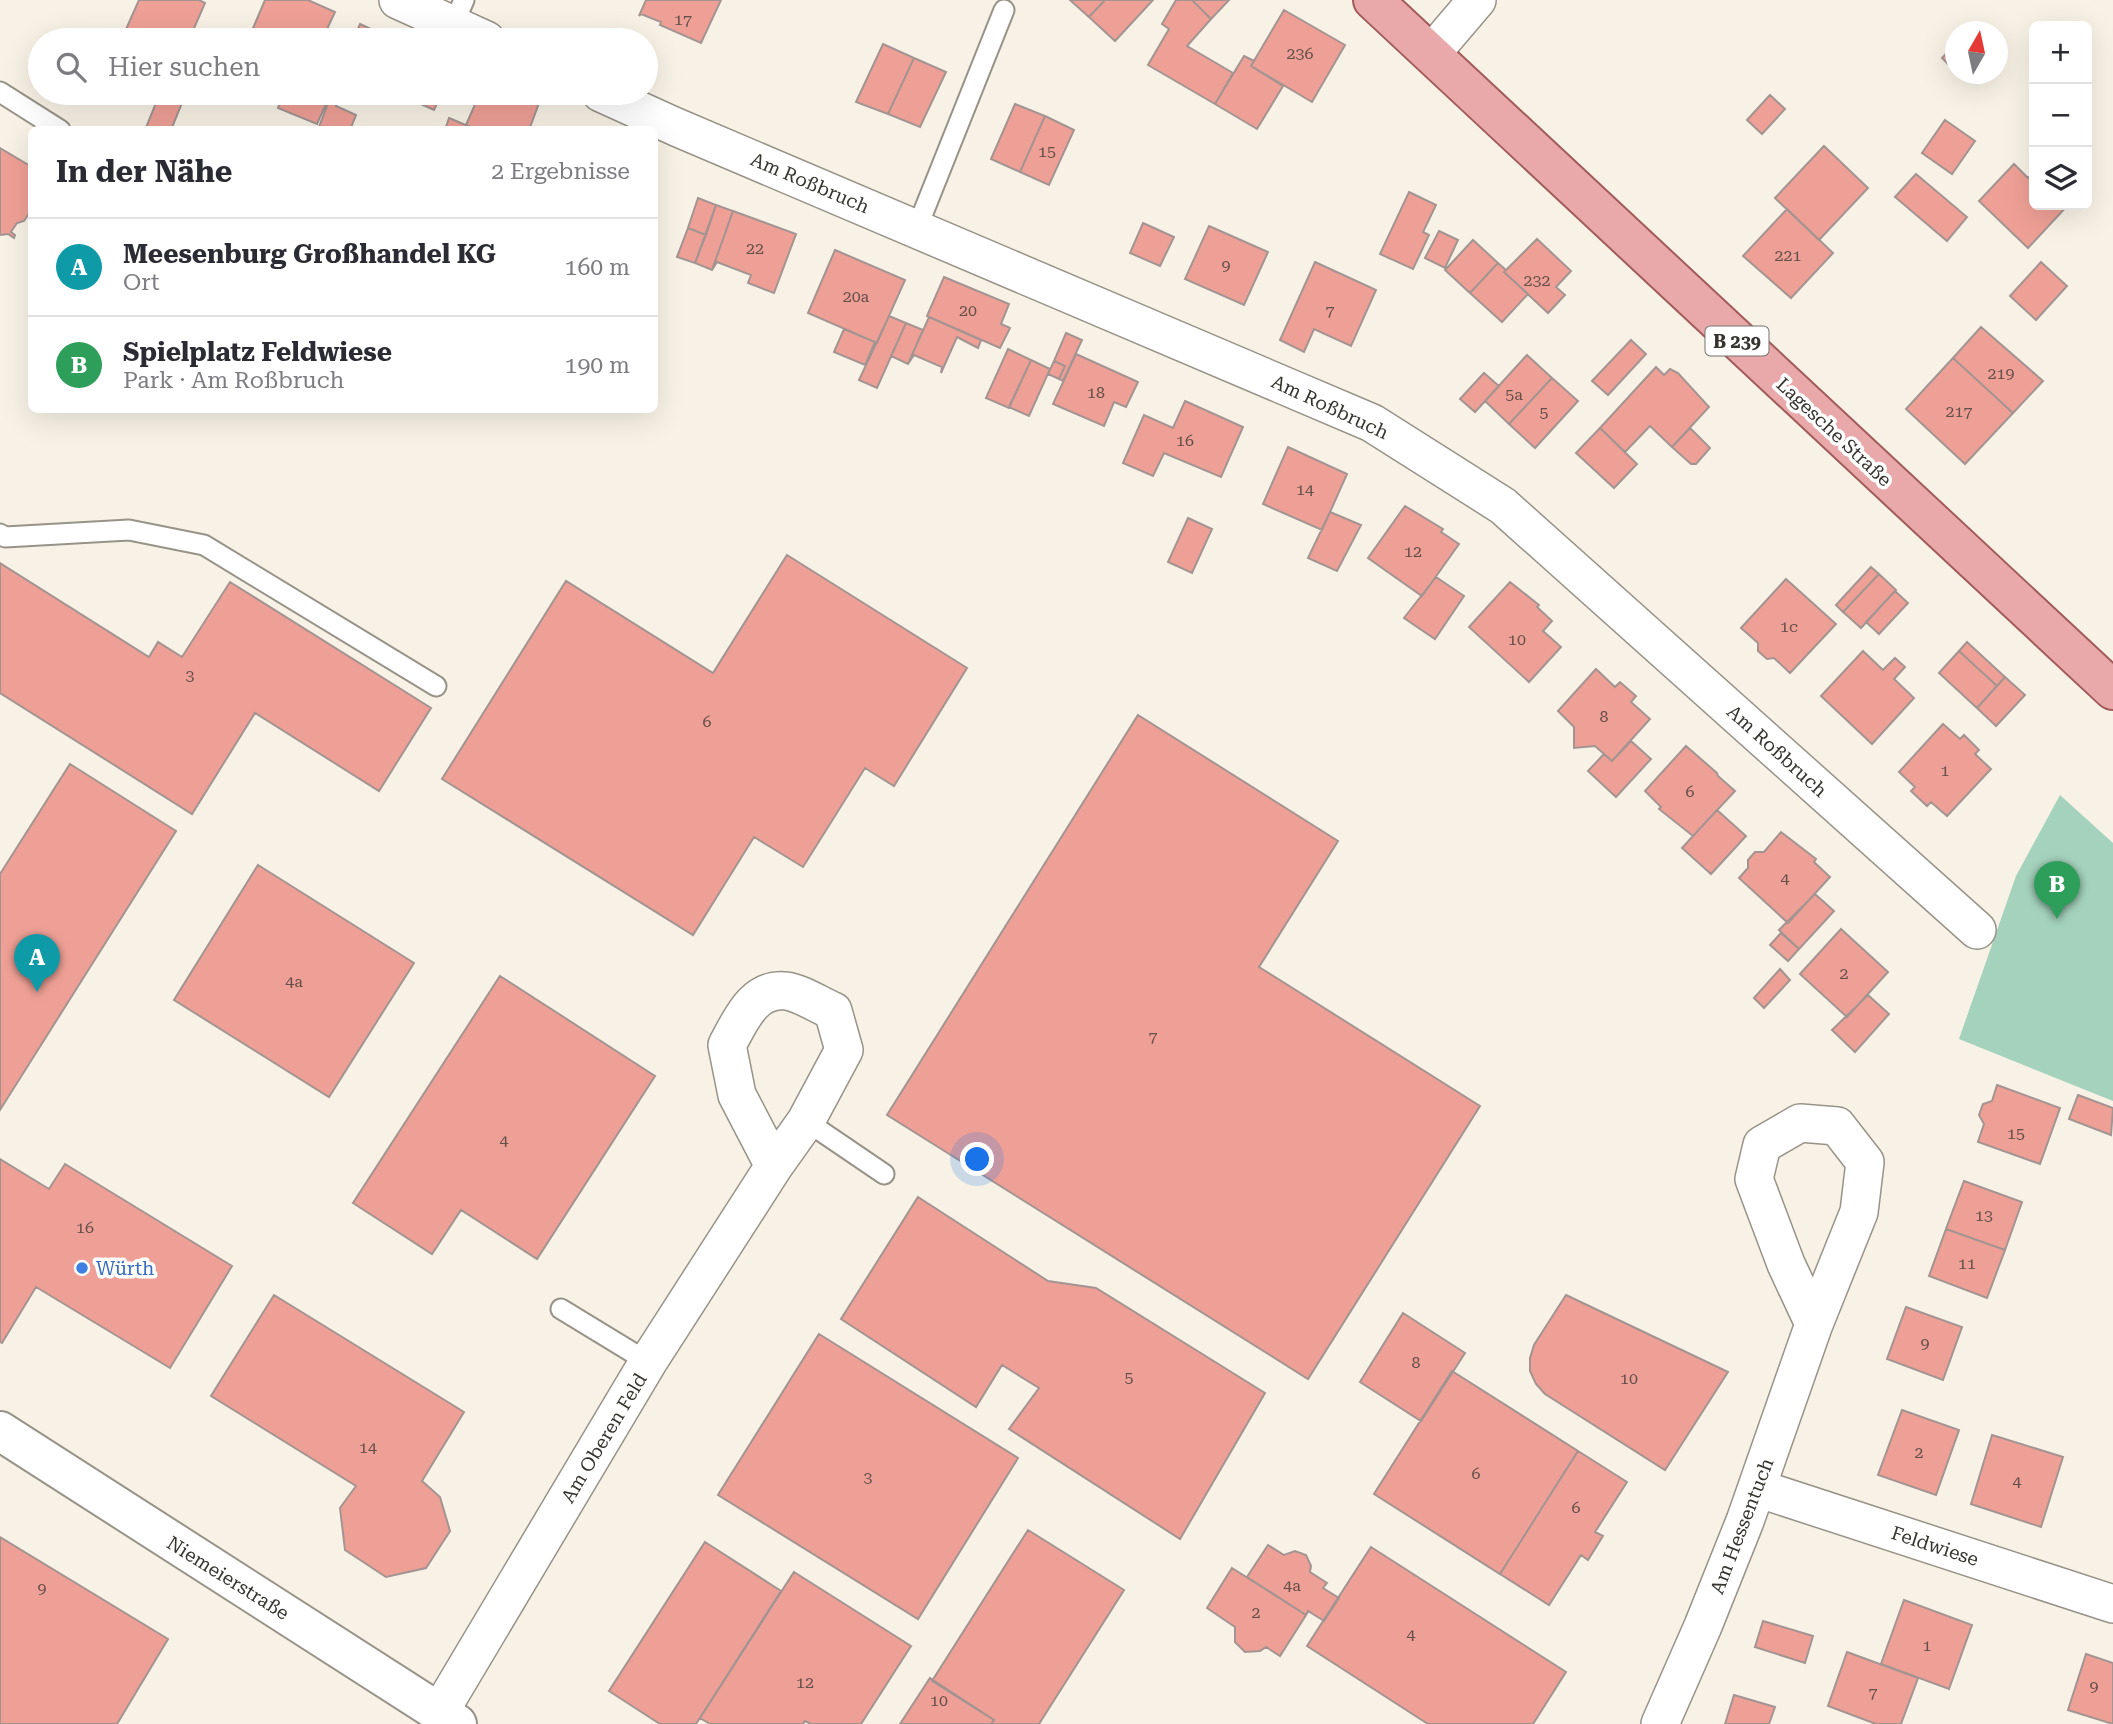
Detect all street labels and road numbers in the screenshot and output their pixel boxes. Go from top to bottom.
street label: Am Roßbruch [747,148,873,218]
road number: B 239 [1706,326,1768,356]
street label: Am Roßbruch [1268,370,1392,444]
street label: Lagesche Straße [1772,373,1896,491]
street label: Am Roßbruch [1722,700,1832,802]
street label: Am Oberen Feld [556,1369,652,1507]
street label: Am Hessentuch [1705,1455,1779,1597]
street label: Feldwiese [1888,1521,1982,1571]
street label: Niemeierstraße [163,1531,293,1625]

